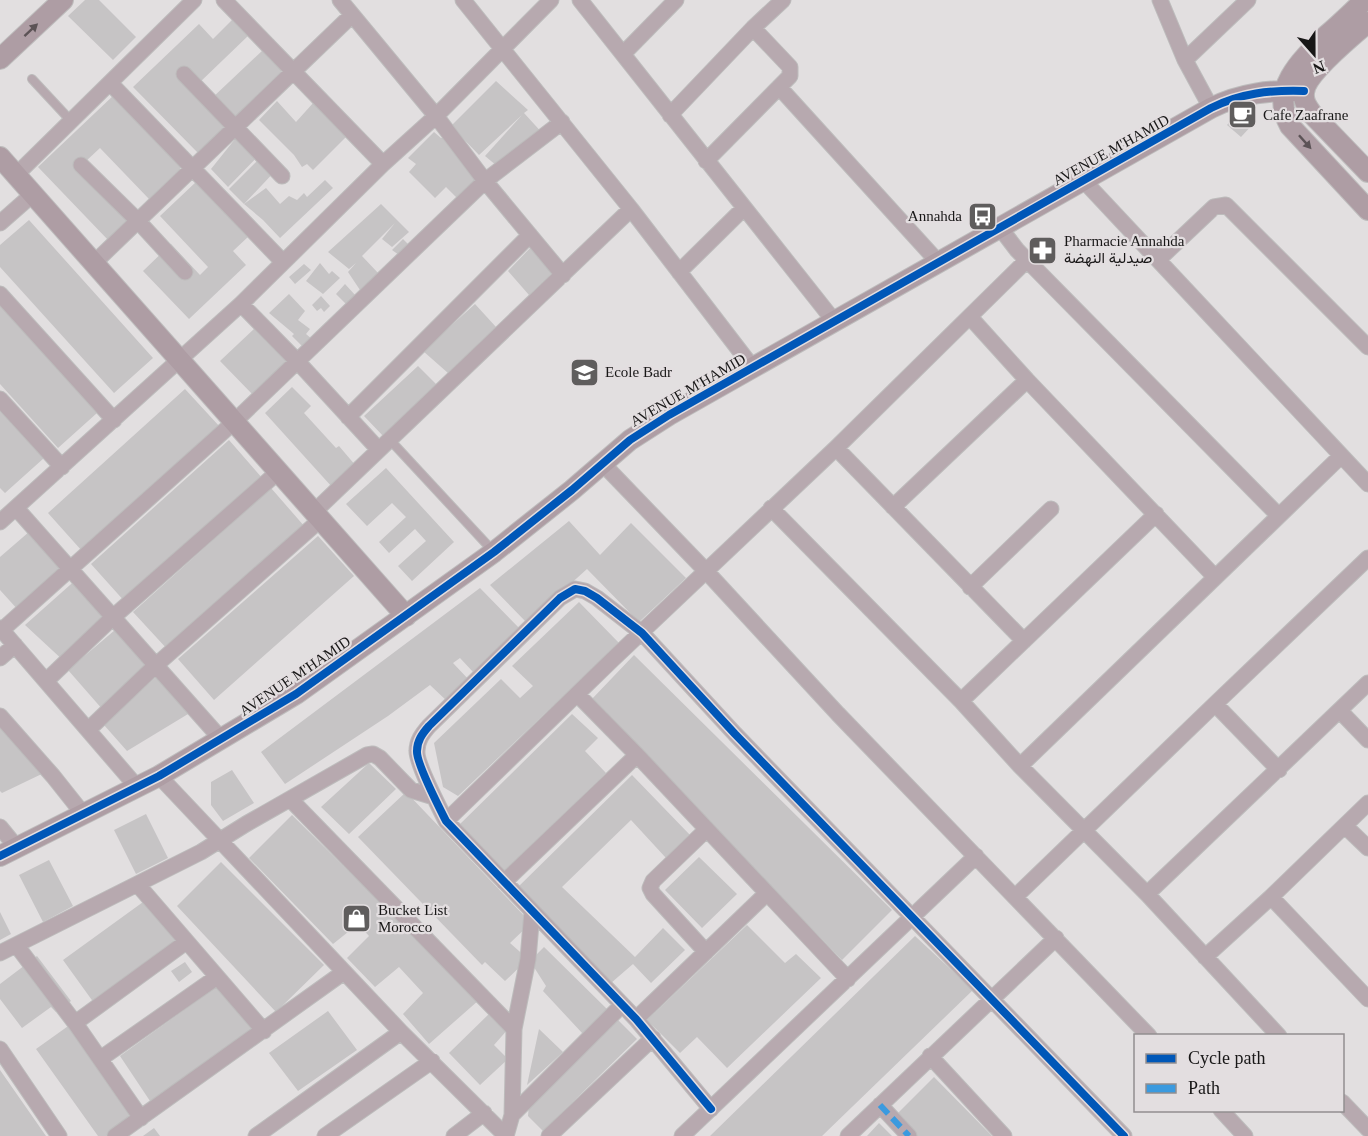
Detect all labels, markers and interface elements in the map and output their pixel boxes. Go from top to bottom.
one-way arrow [24,23,38,37]
north arrow [1284,24,1344,84]
text: N [1310,58,1328,78]
cafe icon: Cafe Zaafrane [1226,99,1258,131]
place label: Cafe Zaafrane [1263,107,1349,123]
street label: AVENUE M'HAMID [1050,111,1172,189]
one-way arrow [1298,134,1311,149]
bus stop icon: Annahda [967,200,999,232]
place label: Annahda [908,208,962,224]
place label: Pharmacie Annahda صيدلية النهضة [1064,233,1185,267]
pharmacy icon: Pharmacie Annahda صيدلية النهضة [1027,234,1059,266]
street label: AVENUE M'HAMID [628,350,749,430]
school or university icon: Ecole Badr [568,356,600,388]
place label: Ecole Badr [605,364,672,380]
street label: AVENUE M'HAMID [236,633,354,719]
place label: Bucket List Morocco [378,902,448,935]
shop icon: Bucket List Morocco [341,903,373,935]
legend [1134,1034,1344,1112]
text: Cycle path [1188,1048,1265,1068]
text: Path [1188,1078,1220,1098]

